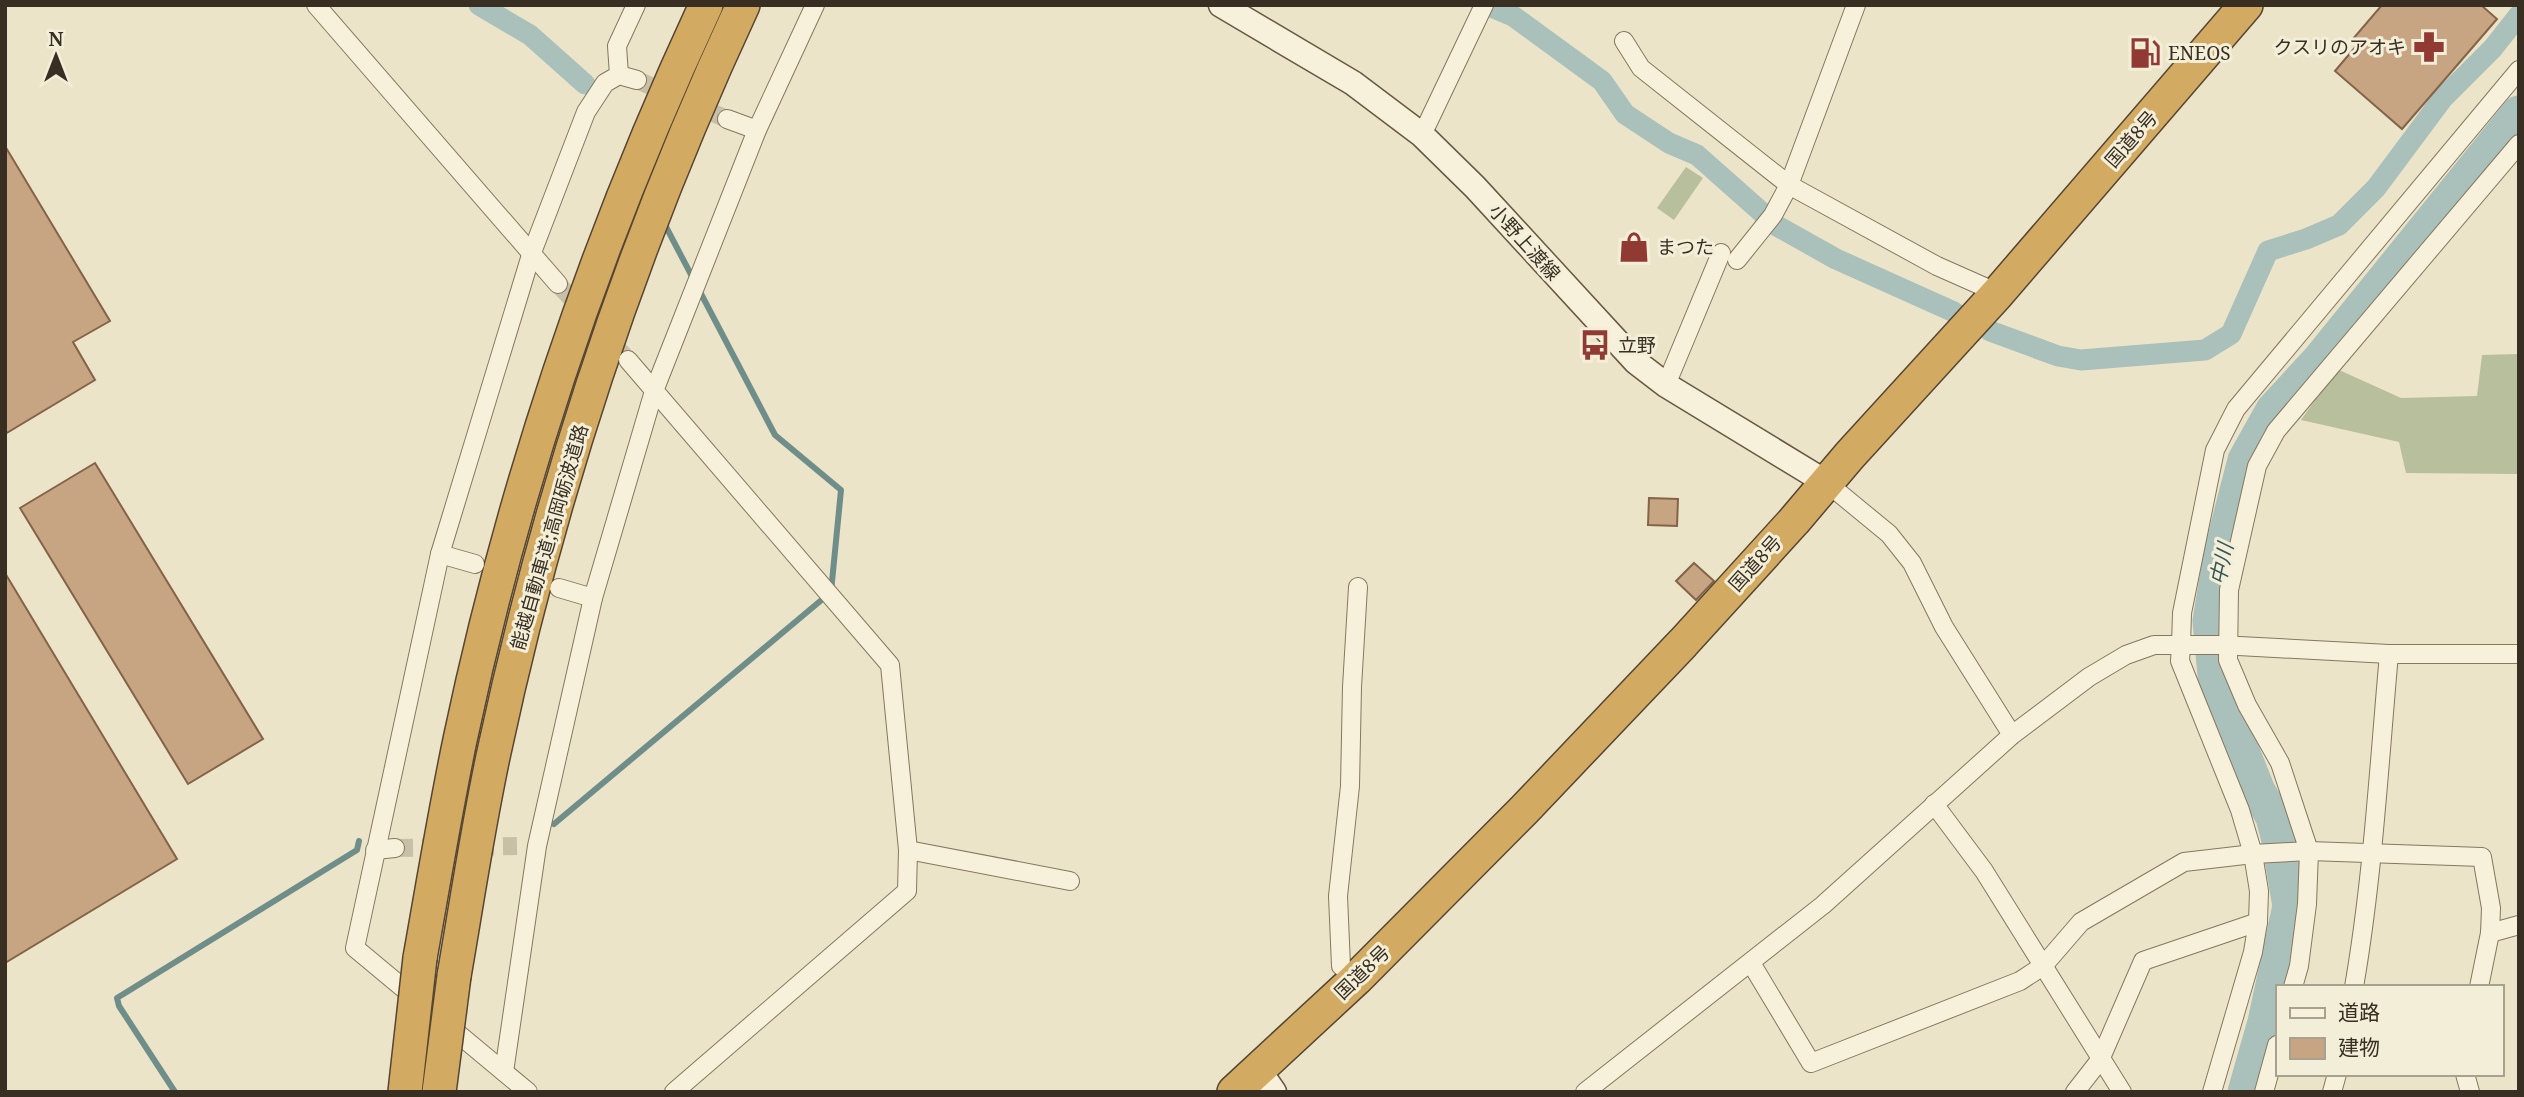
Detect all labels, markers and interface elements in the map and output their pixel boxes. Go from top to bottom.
north arrow [21,21,91,91]
text: N [49,26,64,52]
pharmacy icon: クスリのアオキ [2412,30,2446,64]
place label: クスリのアオキ [2274,34,2406,60]
fuel station icon: ENEOS [2128,36,2162,70]
place label: ENEOS [2168,40,2231,66]
street label: 国道8号 [2099,105,2163,173]
street label: 小野上渡線 [1484,198,1566,286]
shop icon: まつた [1617,230,1651,264]
place label: まつた [1657,234,1714,260]
bus stop icon: 立野 [1578,328,1612,362]
place label: 立野 [1618,332,1656,358]
street label: 能越自動車道;高岡砺波道路 [504,421,594,653]
street label: 国道8号 [1723,529,1787,597]
water label: 中川 [2203,538,2239,587]
street label: 国道8号 [1329,939,1395,1005]
legend [2276,985,2503,1076]
text: 道路 [2338,998,2380,1026]
text: 建物 [2338,1033,2380,1061]

